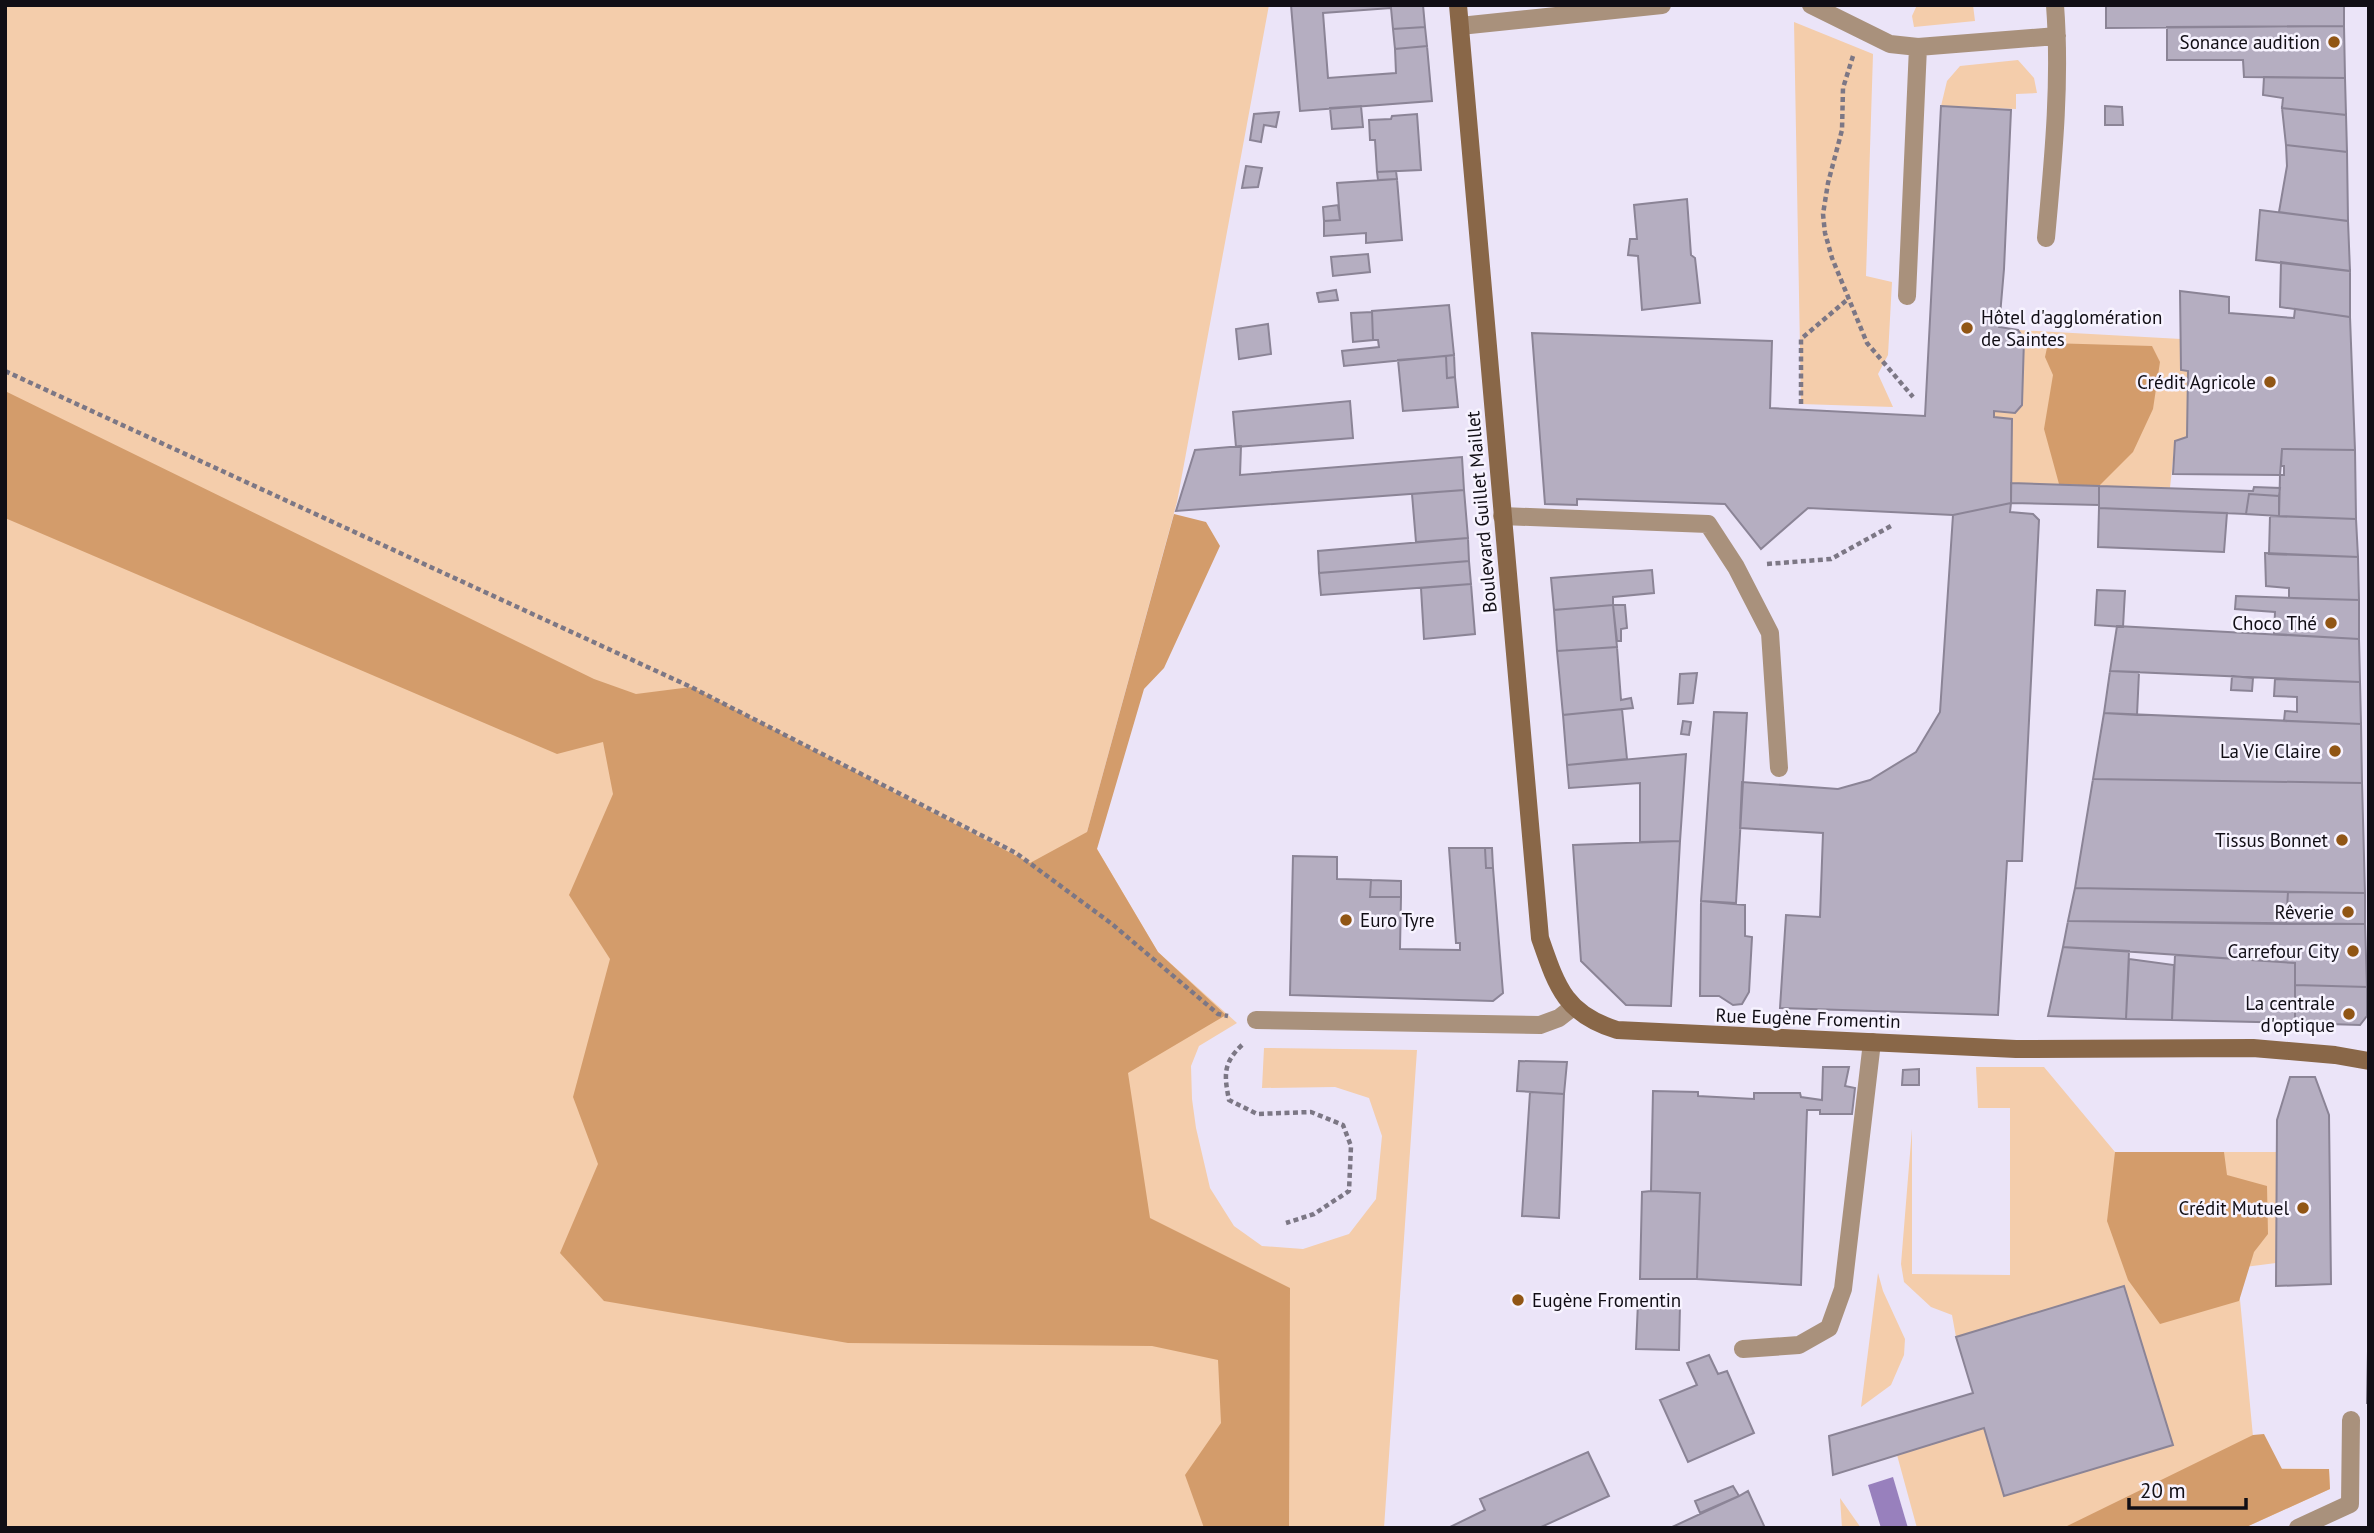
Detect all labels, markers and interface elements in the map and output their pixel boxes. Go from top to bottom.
place label: Sonance audition [2180,30,2320,54]
marker: Sonance audition [2326,34,2342,50]
place label: Hôtel d'agglomération de Saintes [1981,305,2162,351]
marker: Hôtel d'agglomération de Saintes [1959,320,1975,336]
place label: Crédit Agricole [2137,370,2256,394]
marker: Crédit Agricole [2262,374,2278,390]
street label: Boulevard Guillet Maillet [1460,409,1502,614]
place label: Choco Thé [2232,611,2317,635]
marker: Choco Thé [2323,615,2339,631]
place label: La Vie Claire [2220,739,2321,763]
marker: La Vie Claire [2327,743,2343,759]
place label: Tissus Bonnet [2215,828,2329,852]
marker: Tissus Bonnet [2334,832,2350,848]
place label: Rêverie [2275,900,2334,924]
marker: Rêverie [2340,904,2356,920]
place label: Euro Tyre [1360,908,1435,932]
marker: Euro Tyre [1338,912,1354,928]
place label: Carrefour City [2227,939,2339,963]
marker: Carrefour City [2345,943,2361,959]
place label: La centrale d'optique [2245,991,2335,1037]
street label: Rue Eugène Fromentin [1715,1003,1901,1033]
marker: La centrale d'optique [2341,1006,2357,1022]
place label: Crédit Mutuel [2178,1196,2289,1220]
marker: Crédit Mutuel [2295,1200,2311,1216]
place label: Eugène Fromentin [1532,1288,1681,1312]
marker: Eugène Fromentin [1510,1292,1526,1308]
scale bar [2129,1466,2246,1510]
text: 20 m [2140,1477,2186,1504]

